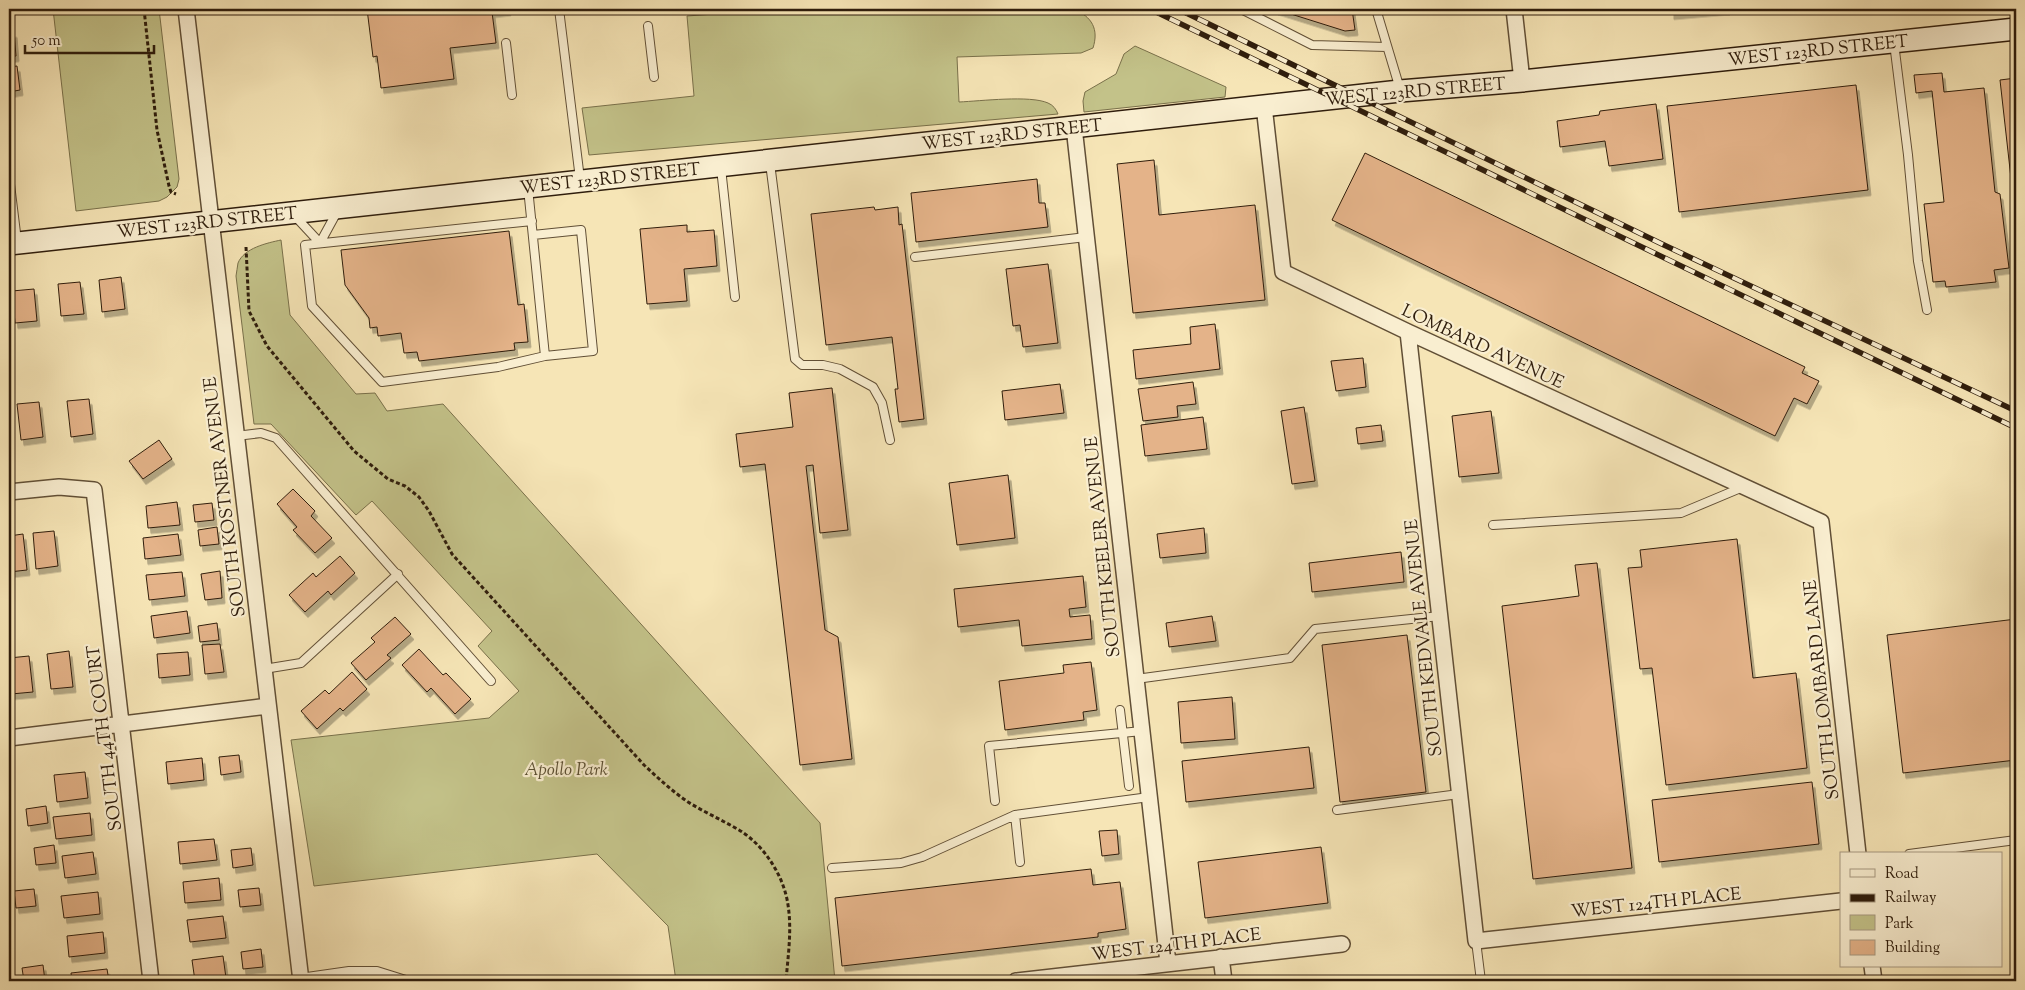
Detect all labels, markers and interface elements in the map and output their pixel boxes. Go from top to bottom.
scale bar [25,22,154,54]
street label: WEST 123RD STREET [1727,30,1910,74]
text: 50 m [31,31,61,52]
street label: WEST 123RD STREET [1324,72,1507,114]
street label: WEST 123RD STREET [921,114,1104,158]
street label: WEST 123RD STREET [519,158,702,202]
street label: WEST 123RD STREET [116,202,299,246]
street label: LOMBARD AVENUE [1397,299,1568,397]
street label: SOUTH KOSTNER AVENUE [198,375,254,618]
street label: SOUTH KEELER AVENUE [1079,435,1129,659]
street label: SOUTH KEDVALE AVENUE [1400,518,1450,758]
street label: SOUTH LOMBARD LANE [1798,578,1847,801]
street label: SOUTH 44TH COURT [82,643,130,832]
park label: Apollo Park [524,758,608,784]
legend [1840,852,2002,968]
text: Road [1885,864,1919,885]
street label: WEST 124TH PLACE [1570,882,1743,926]
text: Railway [1885,888,1937,909]
text: Park [1885,914,1914,935]
street label: WEST 124TH PLACE [1090,923,1263,969]
text: Building [1885,938,1940,959]

